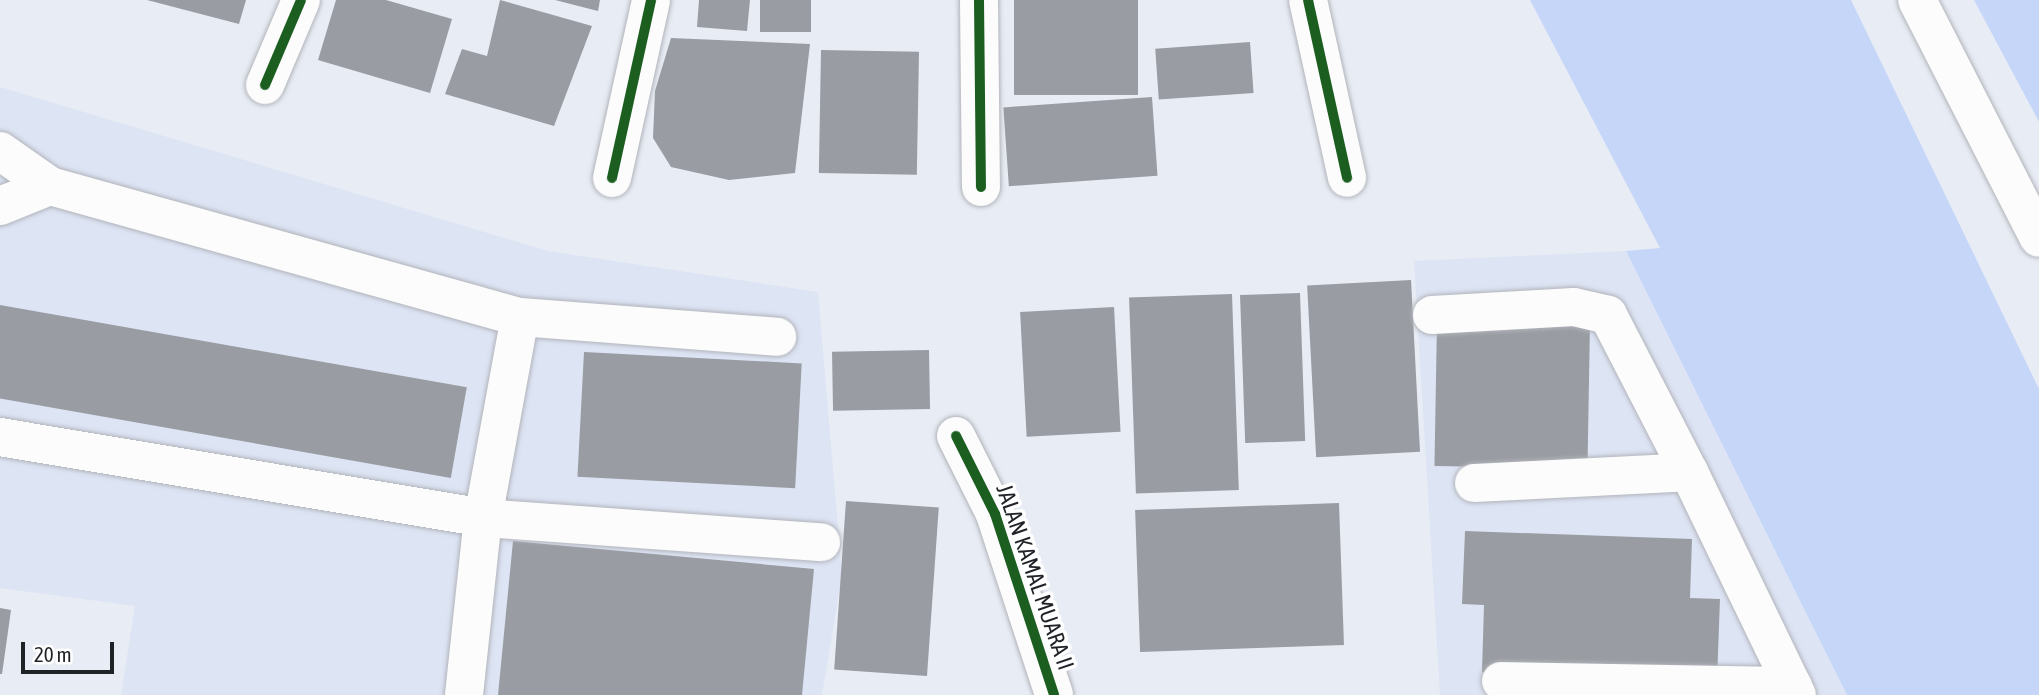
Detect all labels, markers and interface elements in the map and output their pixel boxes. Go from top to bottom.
street label: JALAN KAMAL MUARA II [990,480,1080,674]
scale bar [24,628,117,672]
text: 20 m [34,642,72,666]

